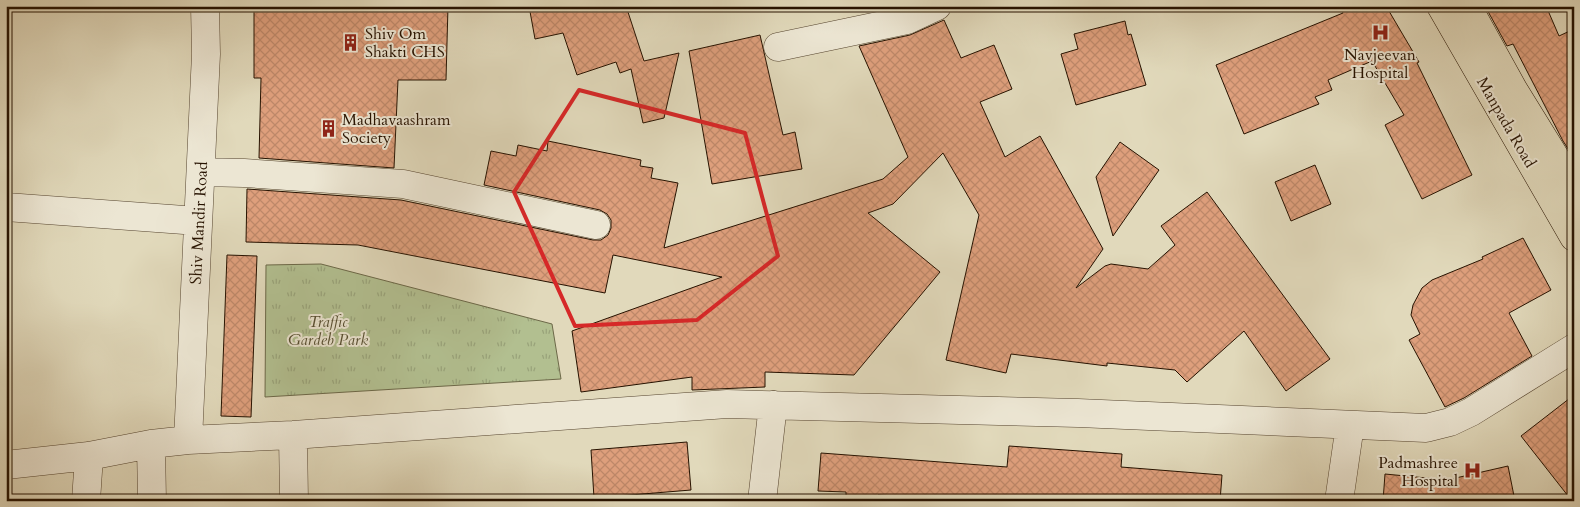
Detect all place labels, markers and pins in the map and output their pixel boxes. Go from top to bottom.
place label: Shiv Om Shakti CHS [365,23,445,63]
hospital icon: Navjeevan Hospital [1370,23,1390,43]
building icon: Shiv Om Shakti CHS [341,32,361,52]
place label: Navjeevan Hospital [1344,44,1416,84]
place label: Madhavaashram Society [342,109,451,149]
building icon: Madhavaashram Society [318,118,338,138]
place label: Padmashree Hospital [1378,452,1458,492]
hospital icon: Padmashree Hospital [1462,461,1482,481]

